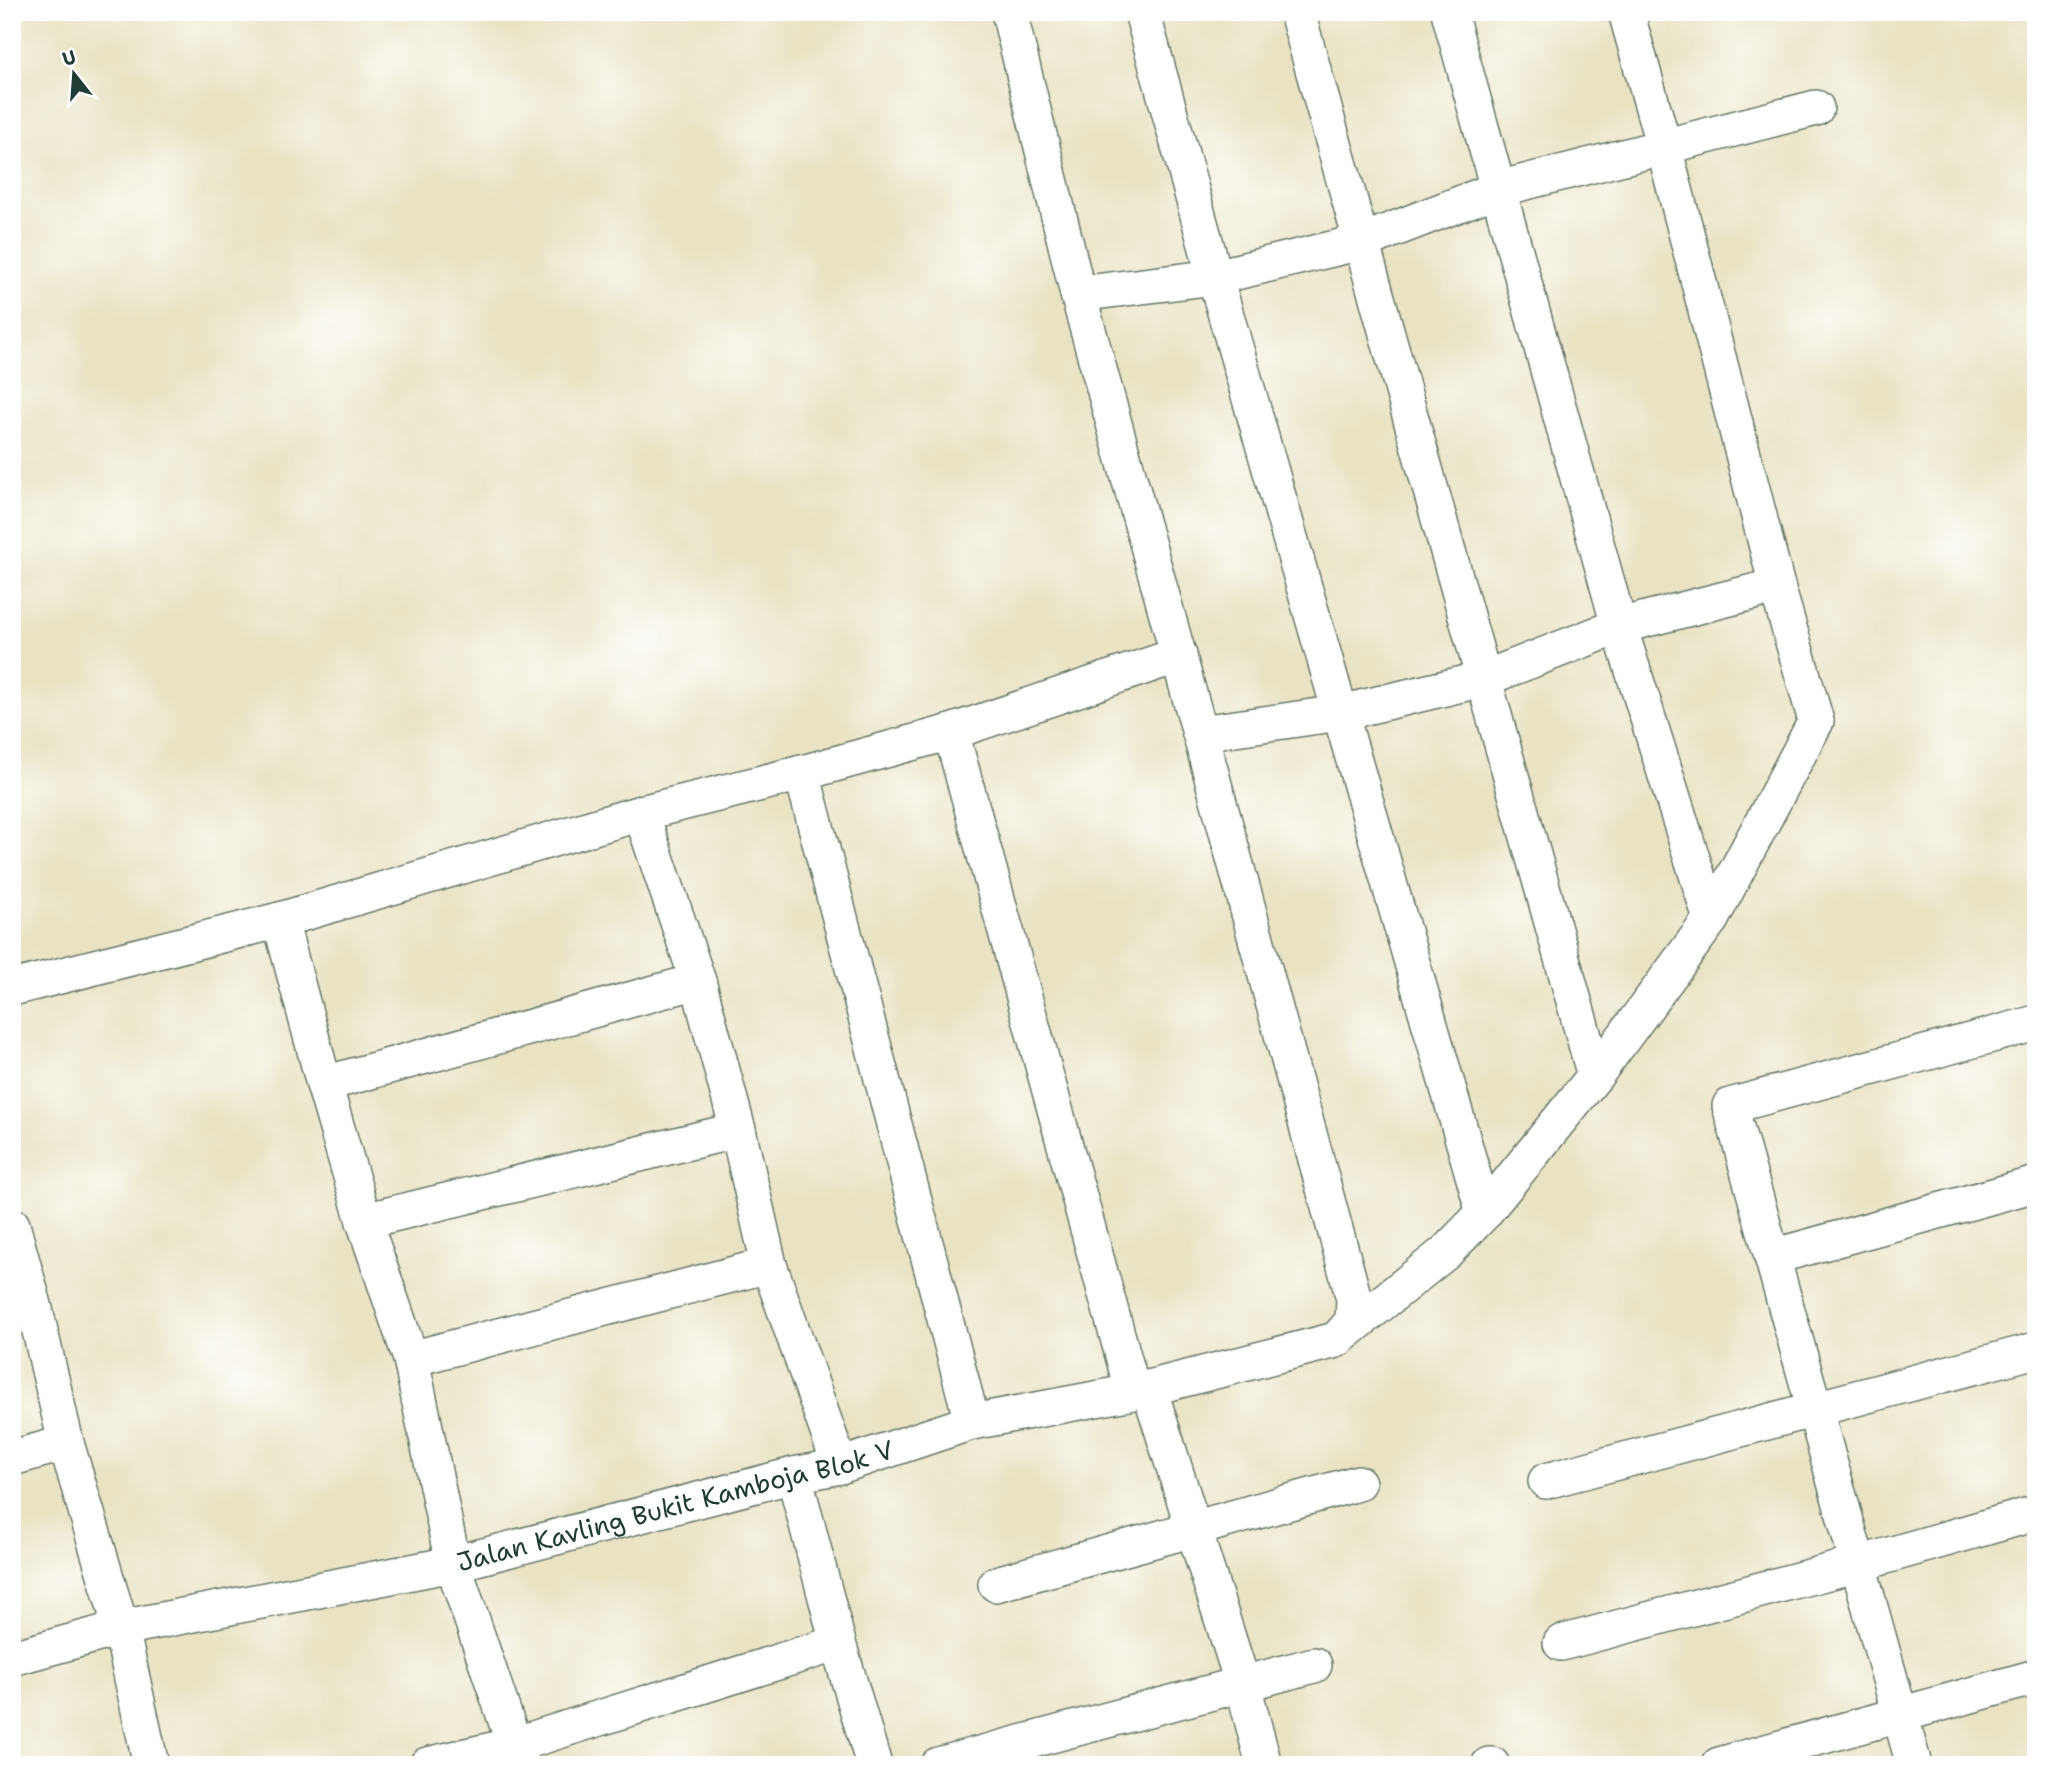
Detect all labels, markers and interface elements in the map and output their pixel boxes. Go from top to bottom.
north arrow [38,38,108,108]
text: U [59,44,79,72]
street label: Jalan Kavling Bukit Kamboja Blok V [453,1431,898,1579]

